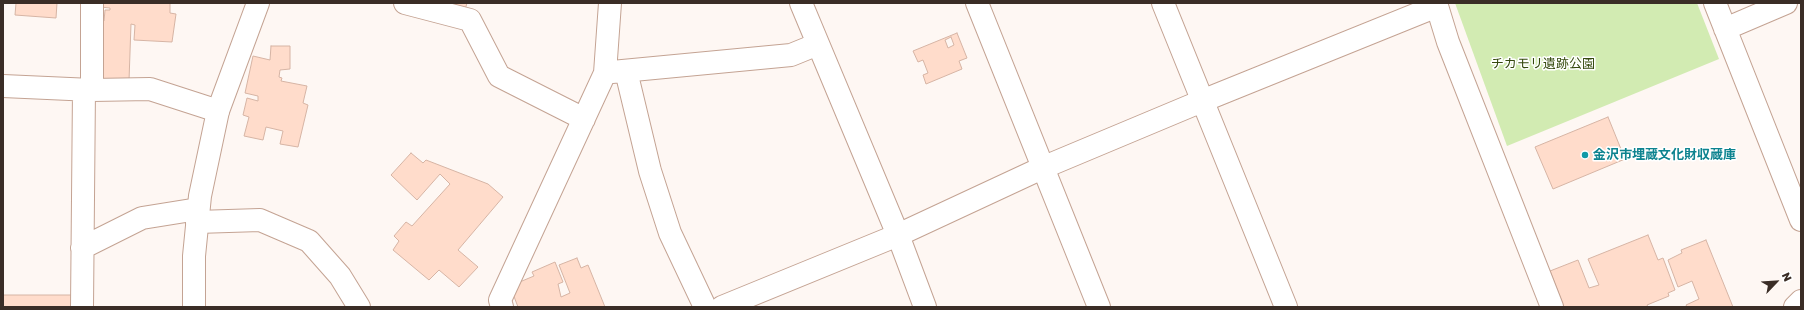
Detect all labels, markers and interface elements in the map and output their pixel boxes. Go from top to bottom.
park label: チカモリ遺跡公園 [1491,56,1595,72]
place label: 金沢市埋蔵文化財収蔵庫 [1593,147,1736,163]
marker: 金沢市埋蔵文化財収蔵庫 [1580,150,1590,160]
north arrow [1756,262,1796,302]
text: N [1780,270,1795,283]

